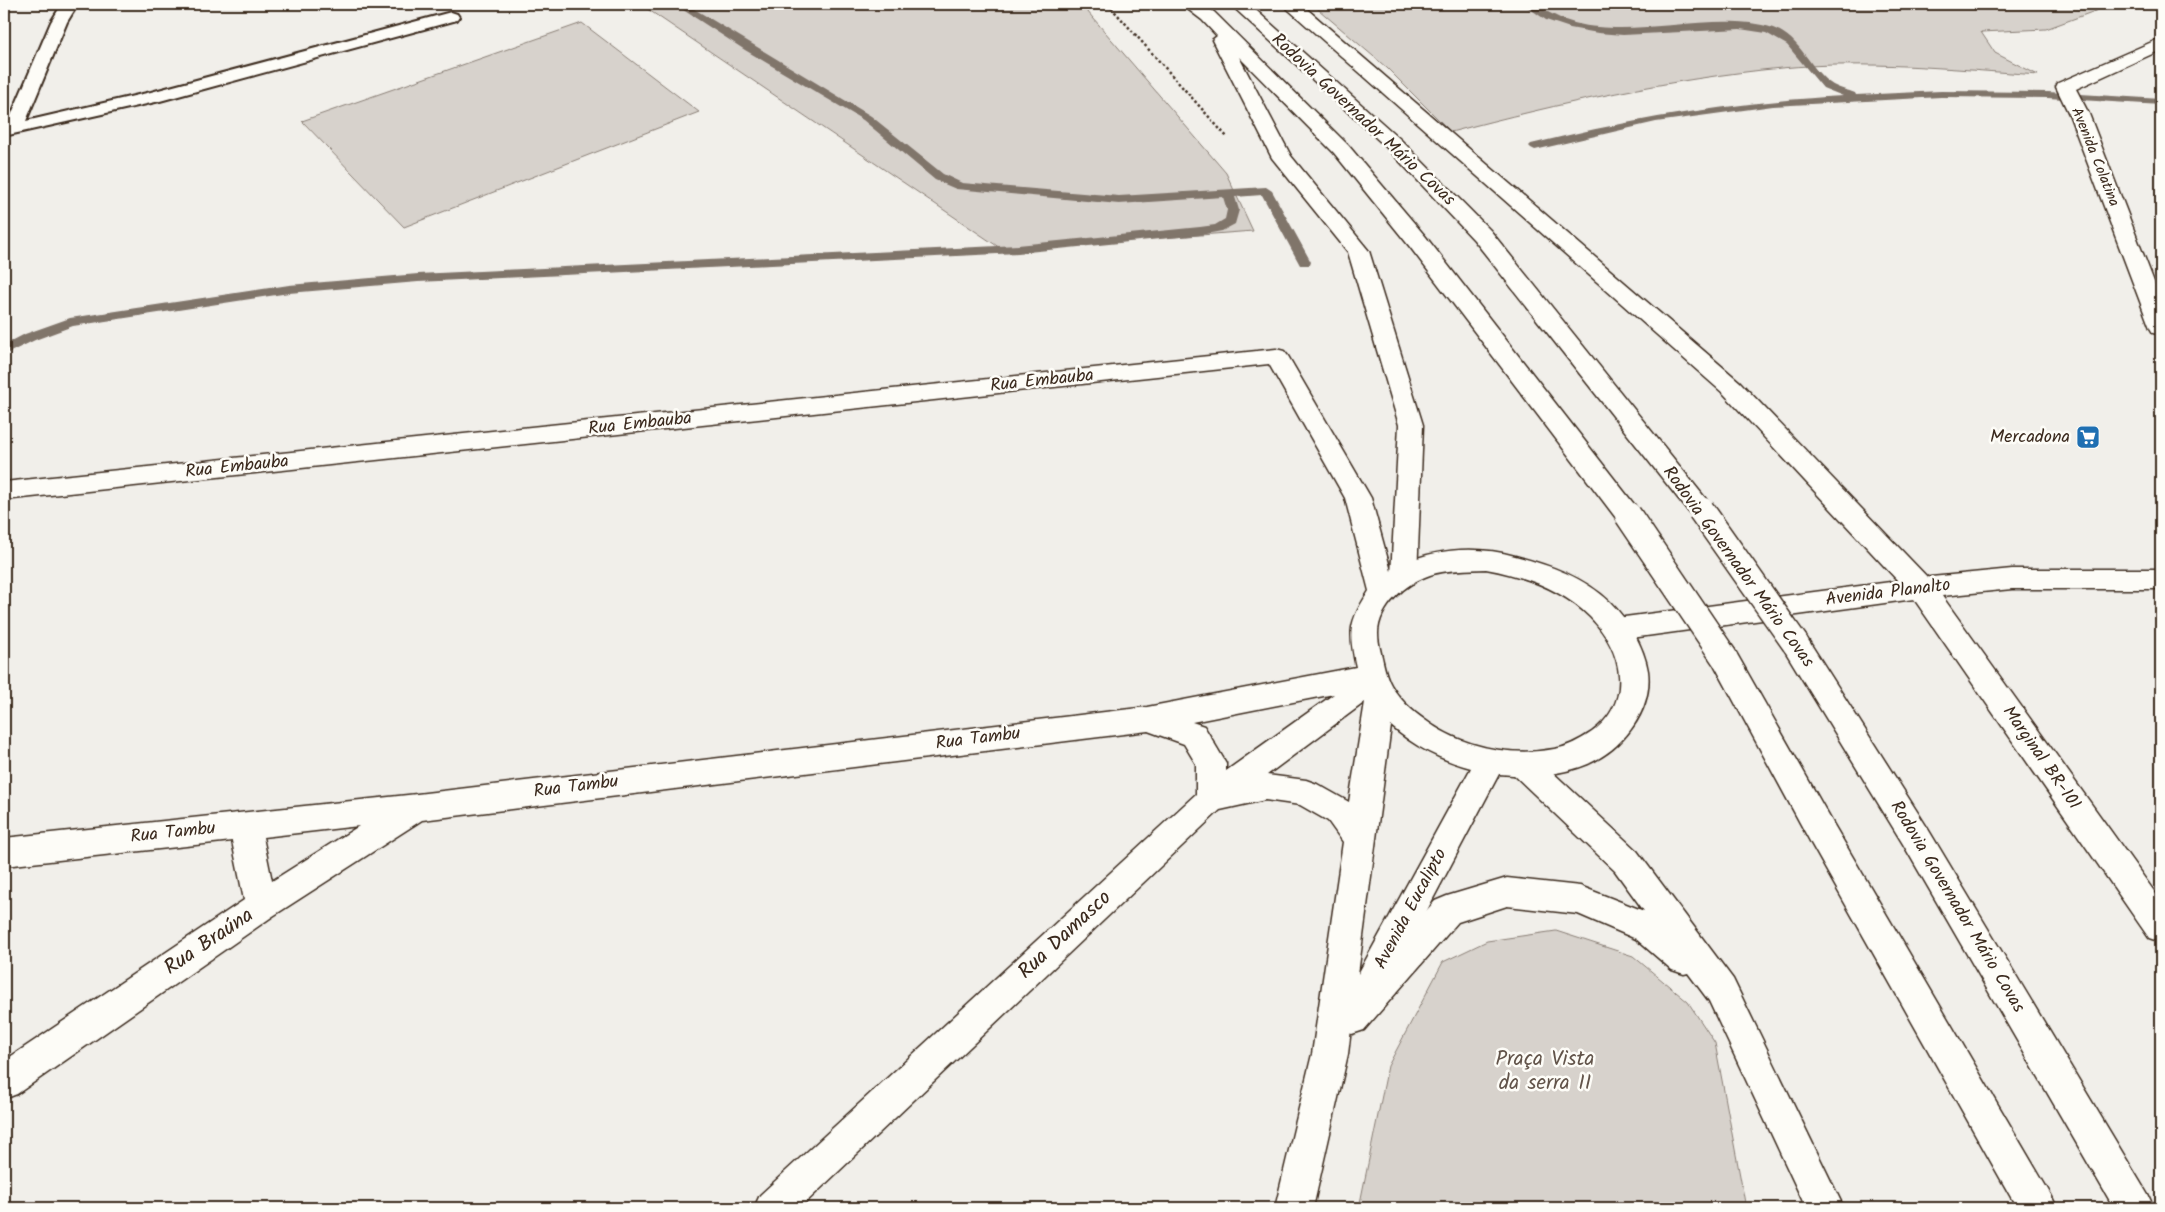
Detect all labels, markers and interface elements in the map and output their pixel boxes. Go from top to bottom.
street label: Rodovia Governador Mário Covas [1264,26,1462,214]
street label: Avenida Colatina [2064,104,2126,210]
street label: Rua Embauba [989,361,1095,401]
street label: Rua Embauba [587,404,693,444]
place label: Mercadona [1990,423,2070,452]
supermarket icon: Mercadona [2075,424,2101,450]
street label: Rua Embauba [184,447,290,487]
street label: Rodovia Governador Mário Covas [1655,460,1821,674]
street label: Avenida Planalto [1824,571,1952,615]
street label: Marginal BR-101 [1994,700,2088,816]
street label: Rua Tambu [934,719,1022,759]
street label: Rua Tambu [532,767,620,807]
street label: Rodovia Governador Mário Covas [1882,795,2032,1019]
street label: Rua Tambu [129,814,217,852]
street label: Avenida Eucalipto [1367,843,1455,975]
street label: Rua Damasco [1010,883,1120,987]
street label: Rua Braúna [158,900,260,984]
park label: Praça Vista da serra II [1496,1043,1594,1100]

